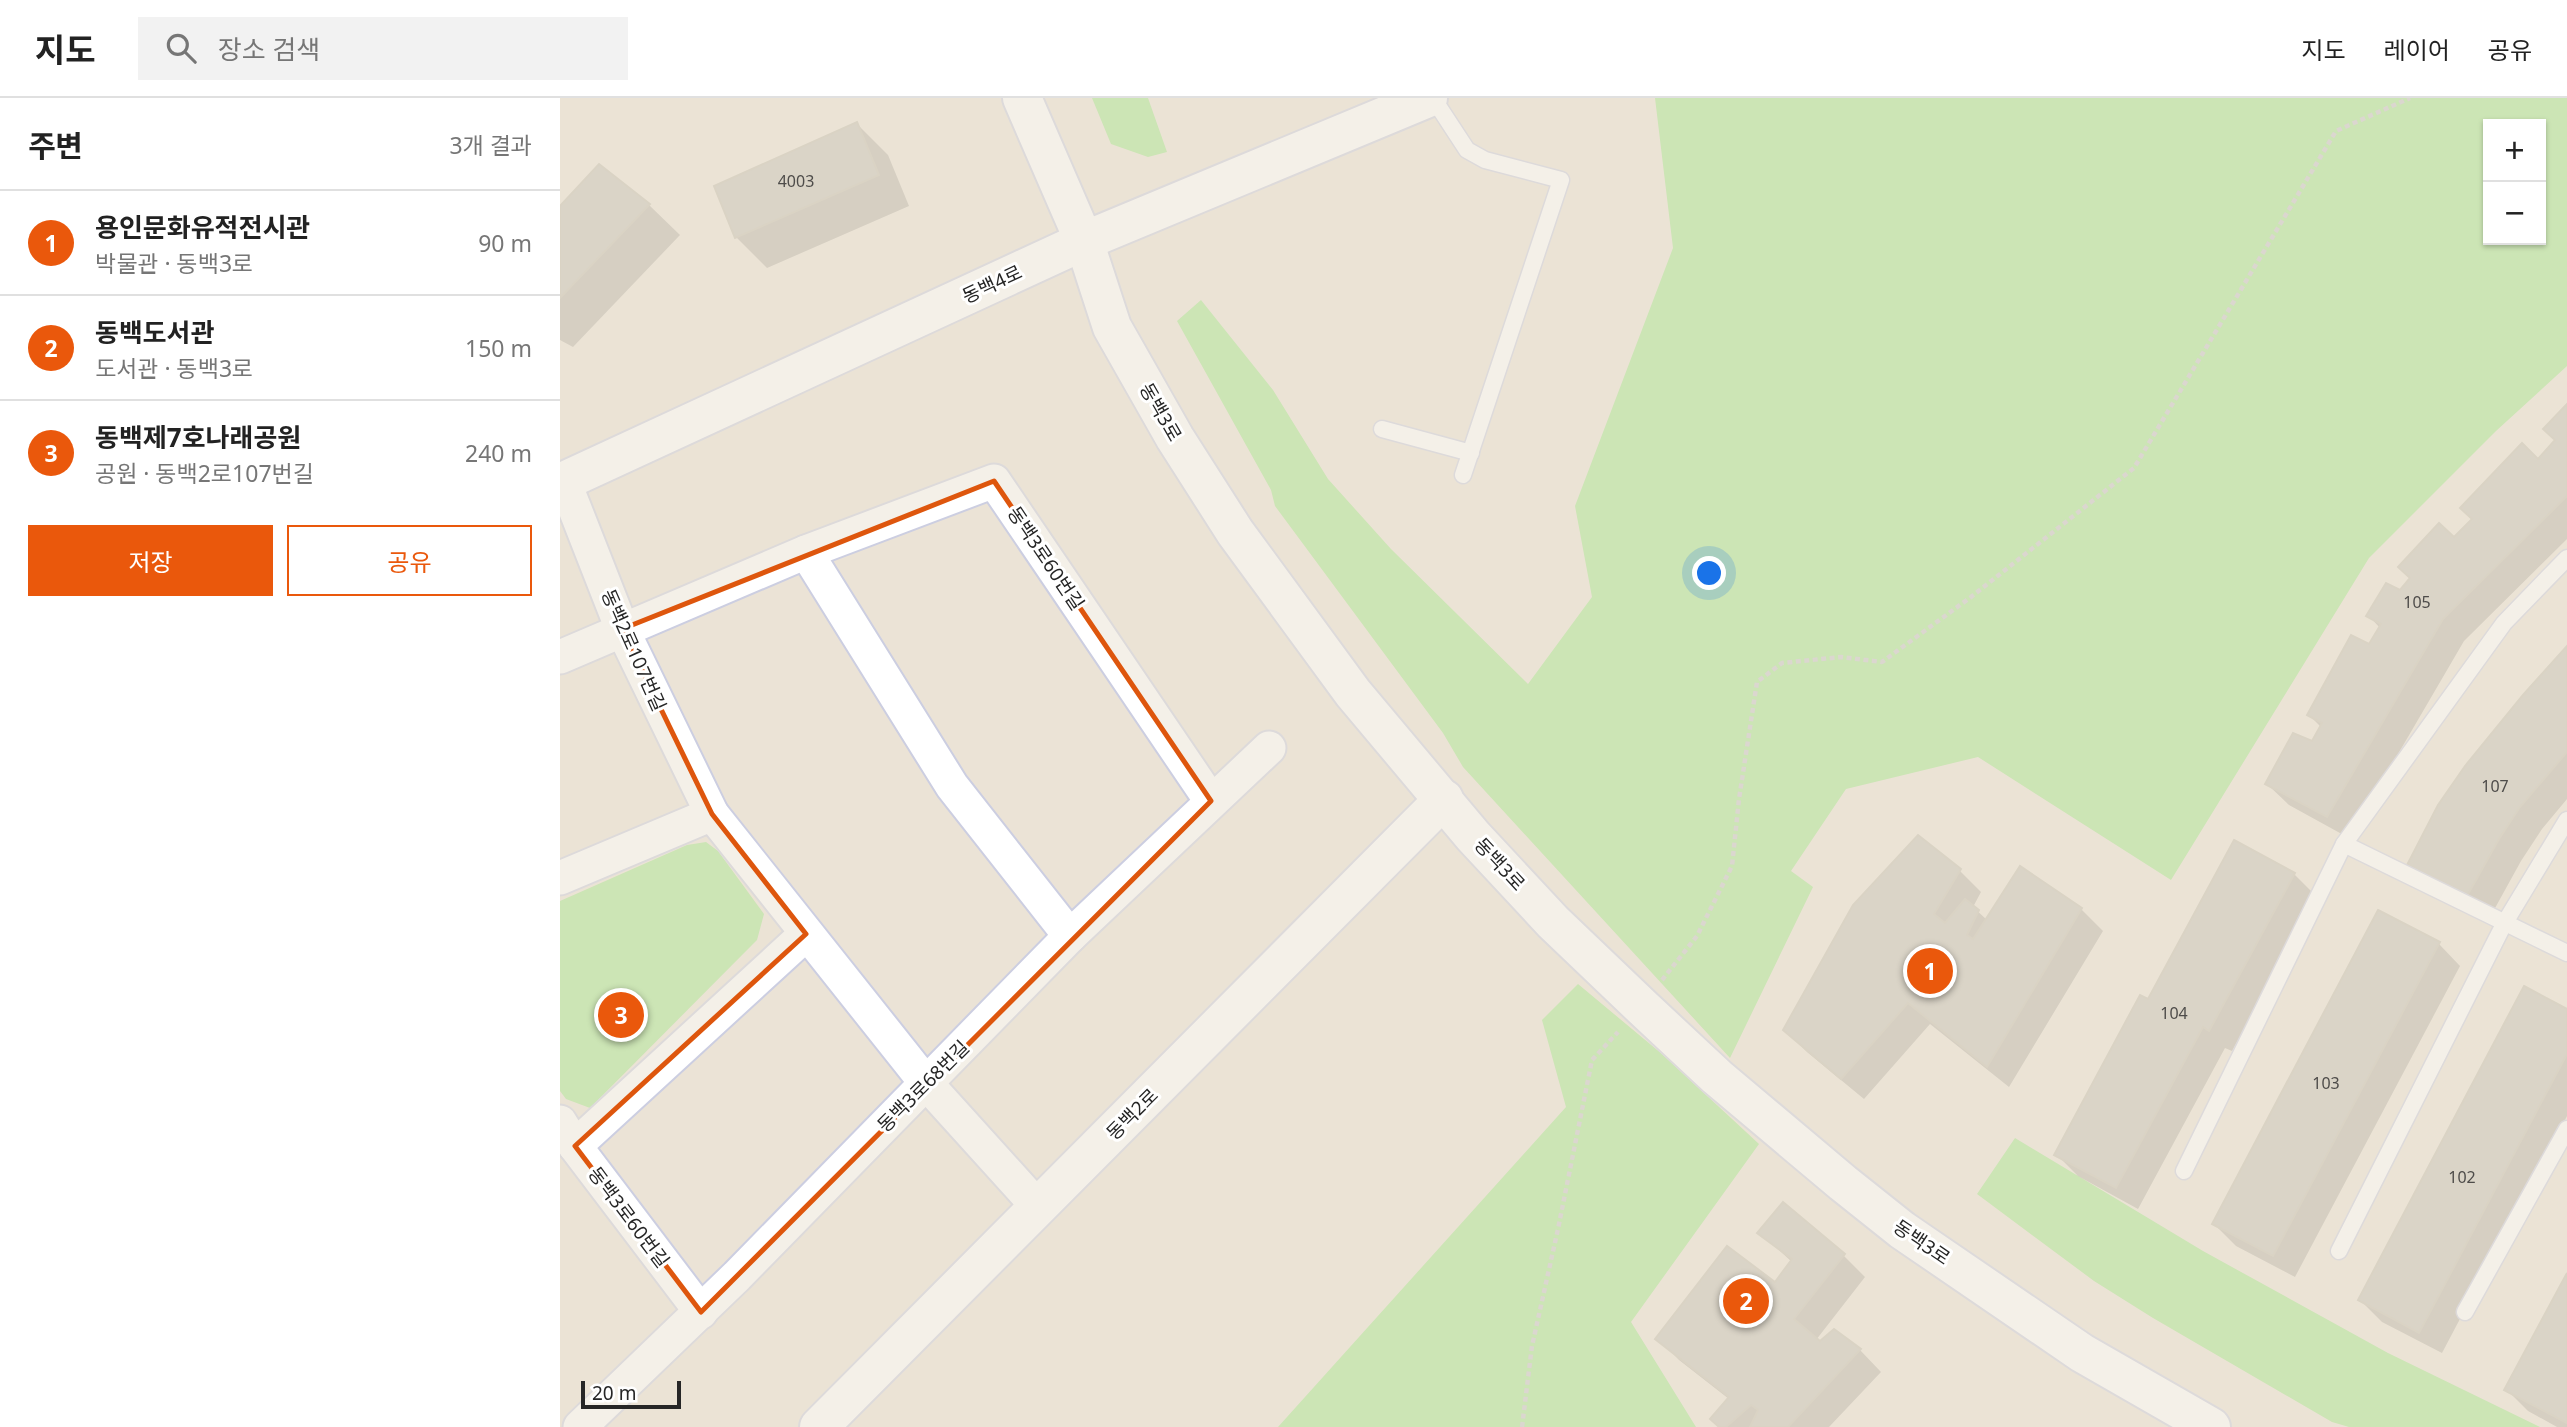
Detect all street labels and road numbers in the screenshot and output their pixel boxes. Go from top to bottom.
street label: 동백4로 [958,259,1026,309]
street label: 동백3로 [1134,378,1188,446]
street label: 동백3로60번길 [1002,501,1090,615]
street label: 동백2로107번길 [596,585,672,715]
street label: 동백3로 [1469,832,1531,896]
street label: 동백3로68번길 [871,1034,975,1138]
street label: 동백2로 [1100,1082,1164,1146]
street label: 동백3로60번길 [583,1161,675,1273]
street label: 동백3로 [1888,1214,1956,1270]

